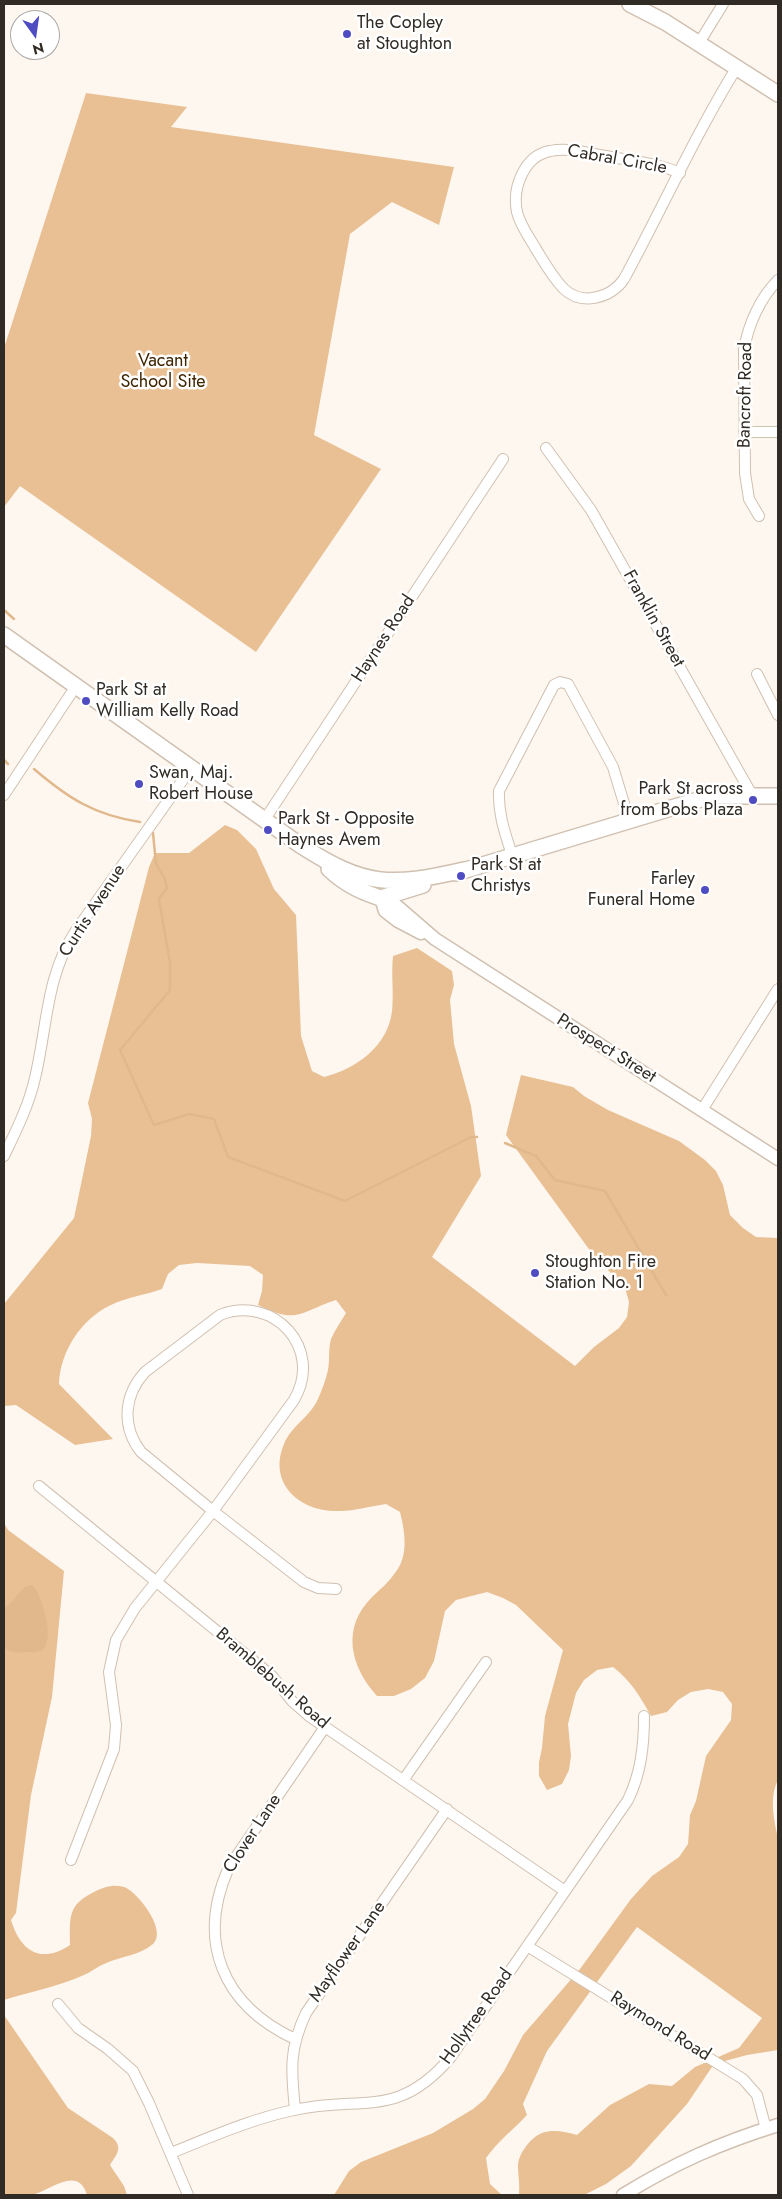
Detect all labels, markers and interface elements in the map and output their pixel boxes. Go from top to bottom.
north arrow [10,10,60,60]
place label: The Copley at Stoughton [357,13,452,56]
marker: The Copley at Stoughton [341,28,353,40]
text: N [31,38,46,60]
street label: Cabral Circle [566,141,668,179]
street label: Bancroft Road [734,342,758,448]
park label: Vacant School Site [120,351,206,394]
street label: Franklin Street [618,567,688,671]
street label: Haynes Road [348,591,420,687]
place label: Park St at William Kelly Road [96,680,239,722]
marker: Park St at William Kelly Road [80,695,92,707]
place label: Swan, Maj. Robert House [149,763,253,806]
marker: Swan, Maj. Robert House [133,778,145,790]
place label: Park St across from Bobs Plaza [620,779,743,822]
marker: Park St across from Bobs Plaza [747,794,759,806]
place label: Park St - Opposite Haynes Avem [278,809,414,852]
marker: Park St - Opposite Haynes Avem [262,824,274,836]
place label: Park St at Christys [471,855,541,898]
street label: Curtis Avenue [55,861,131,961]
place label: Farley Funeral Home [588,869,695,912]
marker: Park St at Christys [455,870,467,882]
marker: Farley Funeral Home [699,884,711,896]
street label: Prospect Street [552,1010,660,1088]
place label: Stoughton Fire Station No. 1 [545,1252,656,1294]
marker: Stoughton Fire Station No. 1 [529,1267,541,1279]
street label: Bramblebush Road [211,1624,333,1734]
street label: Clover Lane [219,1790,287,1878]
street label: Mayflower Lane [305,1897,391,2007]
street label: Hollytree Road [436,1965,518,2069]
street label: Raymond Road [606,1988,714,2066]

